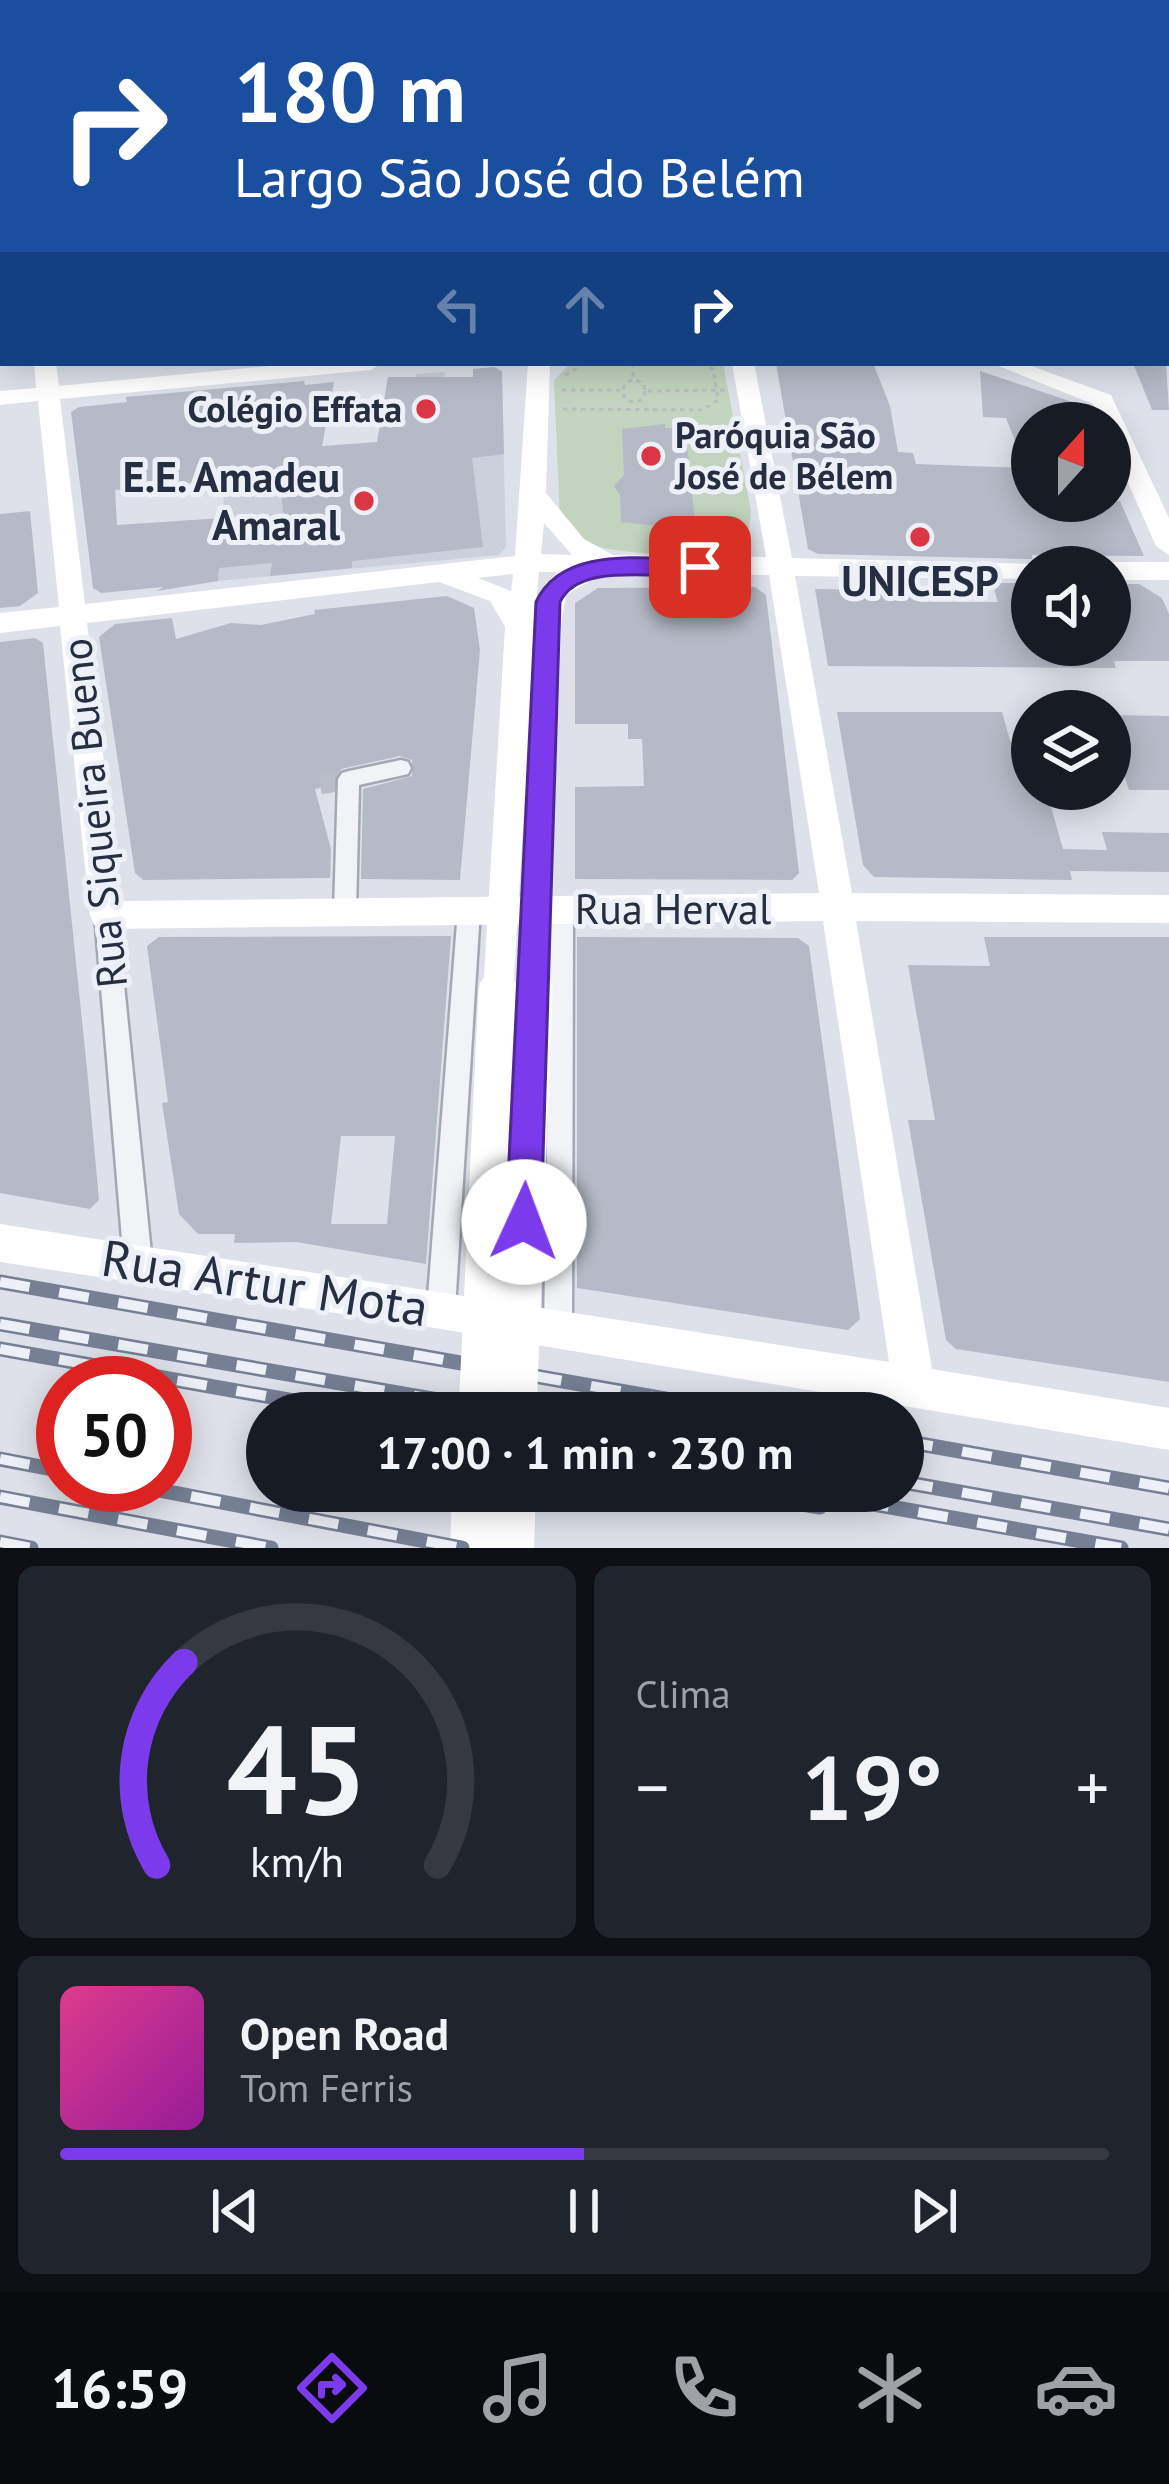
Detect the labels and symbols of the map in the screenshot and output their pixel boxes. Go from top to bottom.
place label: Colégio Effata [188,385,402,432]
marker: Colégio Effata [413,396,439,422]
north arrow [1011,402,1131,522]
place label: Paróquia São José de Bélem [674,411,893,499]
marker: Paróquia São José de Bélem [638,443,664,469]
place label: E.E. Amadeu Amaral [123,449,341,552]
marker: E.E. Amadeu Amaral [351,488,377,514]
pin [649,516,751,618]
marker: UNICESP [907,524,933,550]
place label: UNICESP [841,553,999,608]
street label: Rua Siqueira Bueno [48,636,139,990]
street label: Rua Herval [575,881,771,936]
position arrow [461,1159,587,1285]
street label: Rua Artur Mota [97,1224,433,1340]
speed limit sign: 50 [36,1356,192,1512]

